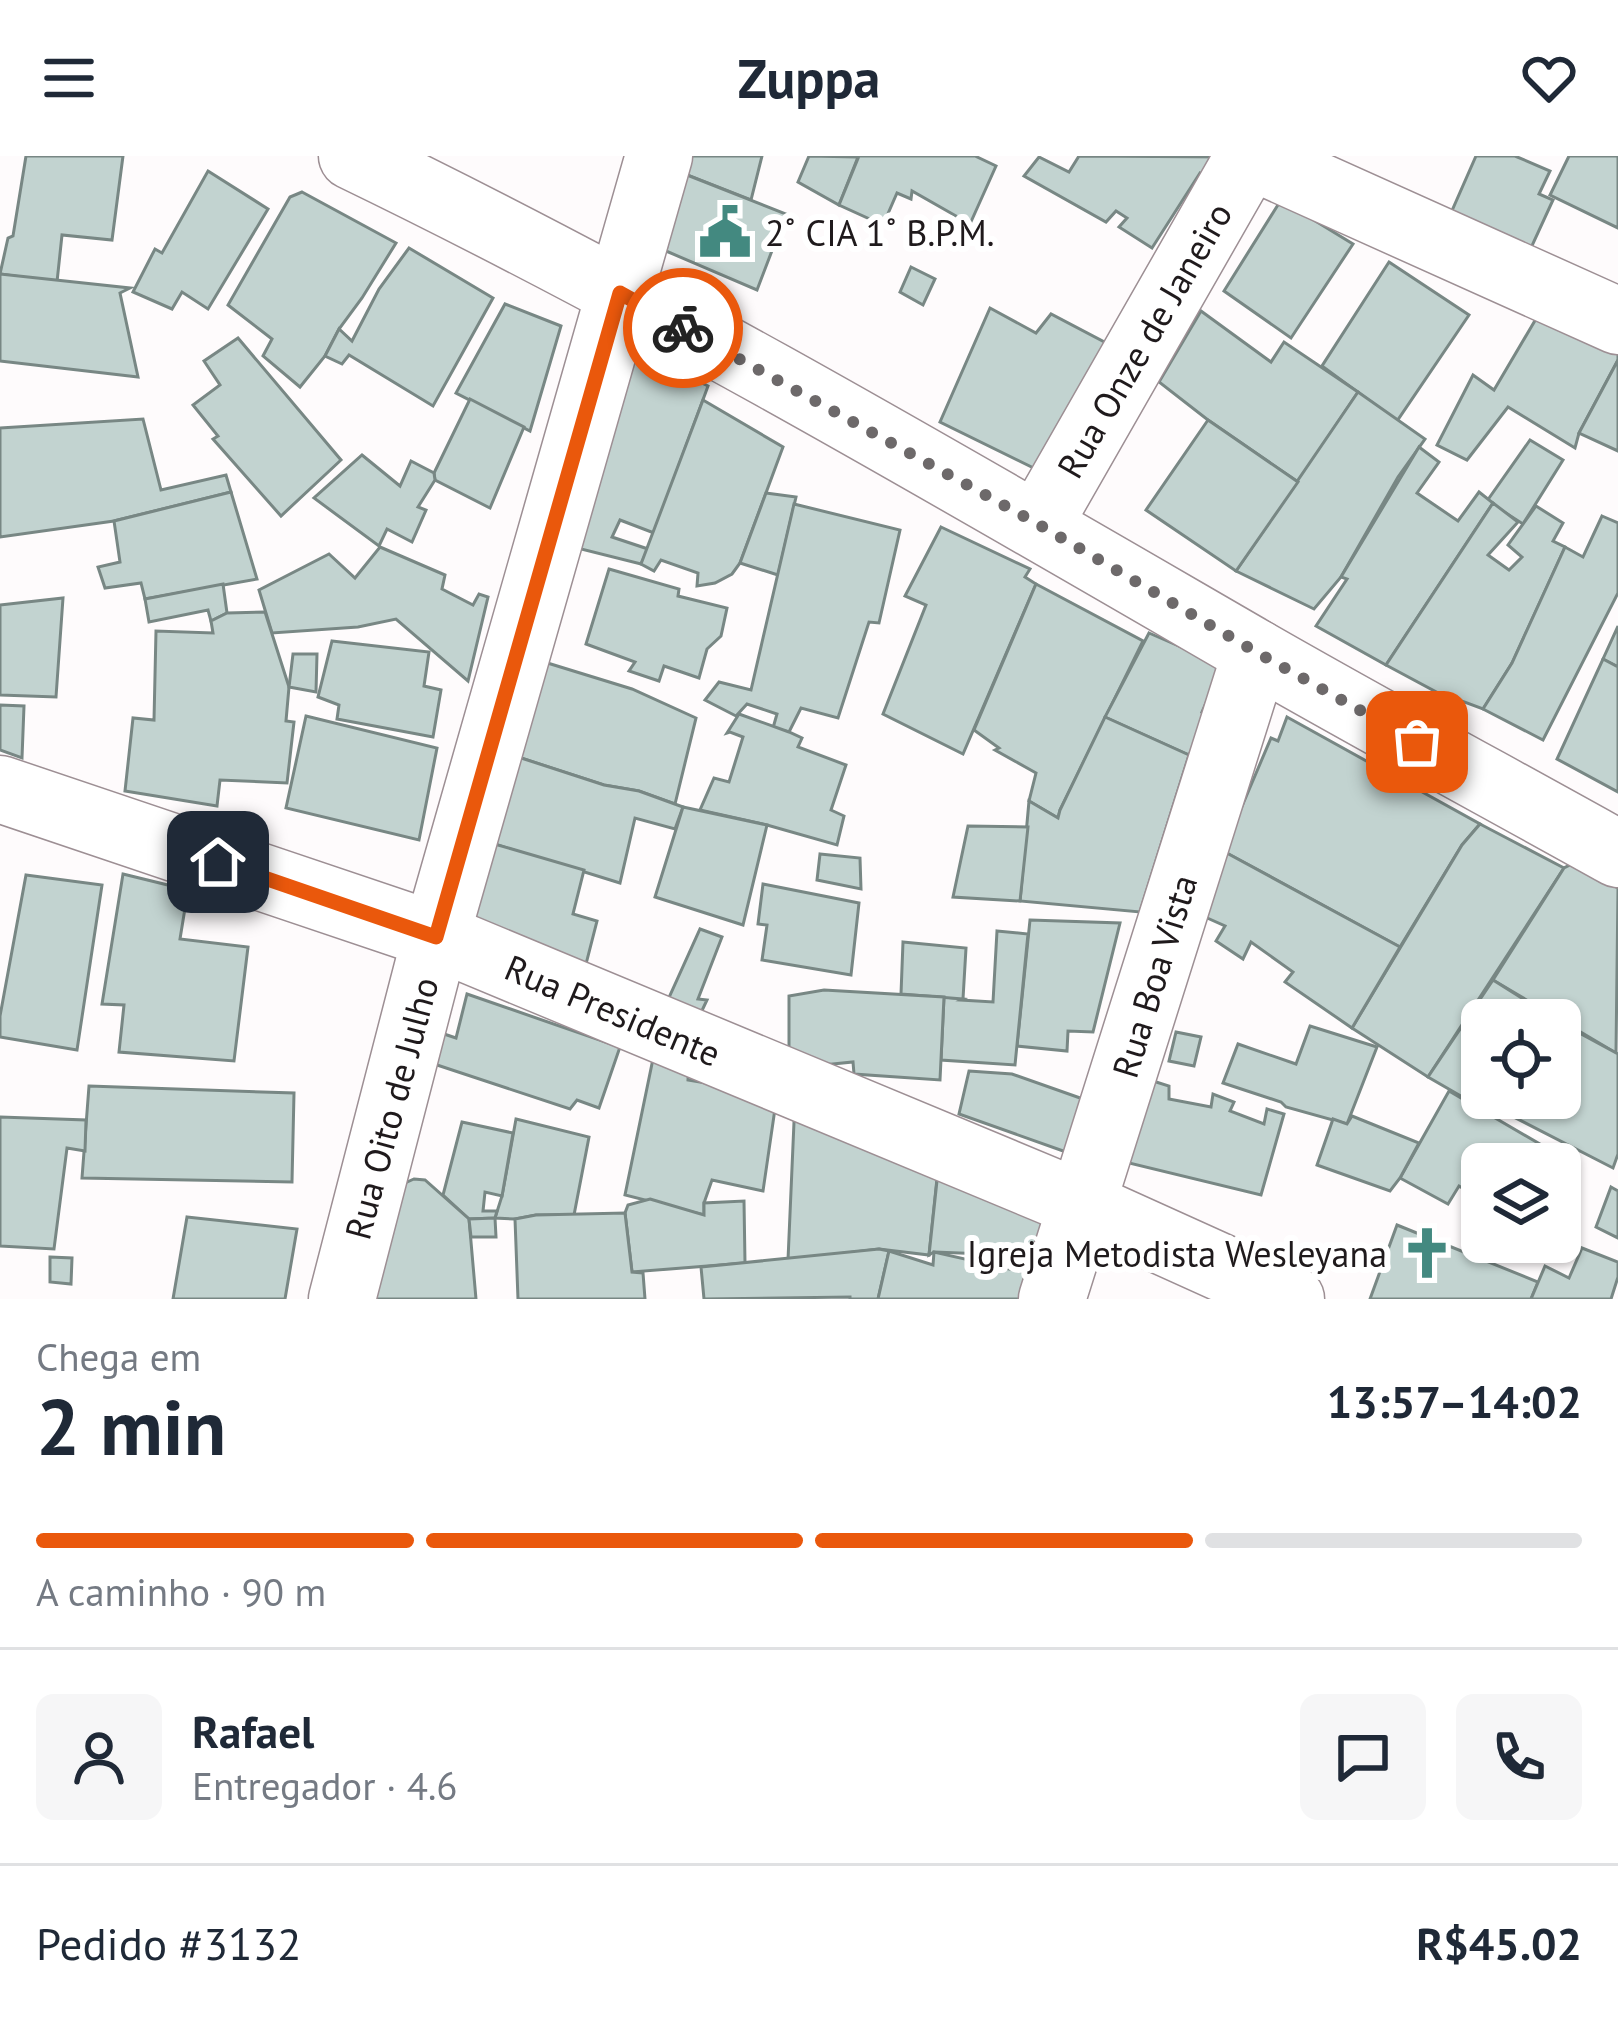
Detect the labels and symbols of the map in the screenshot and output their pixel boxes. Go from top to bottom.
street label: Rua Onze de Janeiro [1046,194,1242,486]
public building icon: 2˚ CIA 1˚ B.P.M. [696,203,754,261]
place label: 2˚ CIA 1˚ B.P.M. [765,209,994,256]
courier [623,268,743,388]
pin [1366,691,1468,793]
pin [167,811,269,913]
street label: Rua Boa Vista [1101,869,1207,1083]
street label: Rua Presidente [498,944,728,1076]
street label: Rua Oito de Julho [333,972,449,1244]
church icon: Igreja Metodista Wesleyana [1398,1224,1456,1282]
place label: Igreja Metodista Wesleyana [967,1230,1387,1277]

